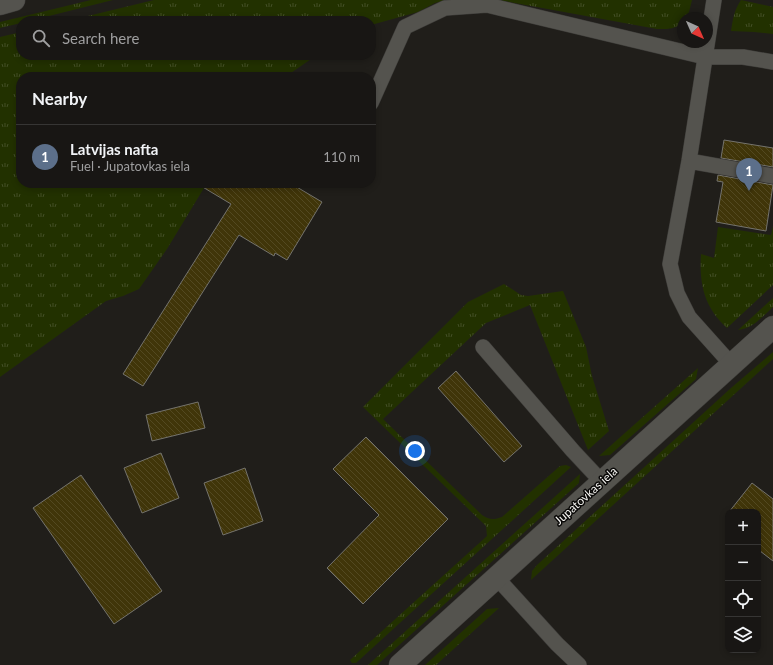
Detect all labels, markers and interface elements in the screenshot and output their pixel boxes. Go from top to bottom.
north arrow [677,12,713,48]
search box [16,16,376,60]
icon: search [30,27,52,49]
text: Search here [62,29,139,47]
text: Nearby [32,88,87,109]
text: Latvijas nafta [70,140,158,158]
text: 1 [41,149,49,165]
text: 110 m [323,149,360,165]
text: Fuel · Jupatovkas iela [70,158,190,174]
pin: 1 [736,158,762,191]
your location [405,441,425,461]
street label: Jupatovkas iela [551,463,620,528]
map controls [725,509,761,653]
button: + [725,509,761,545]
button: − [725,545,761,581]
button: locate [725,581,761,617]
button: layers [725,617,761,653]

